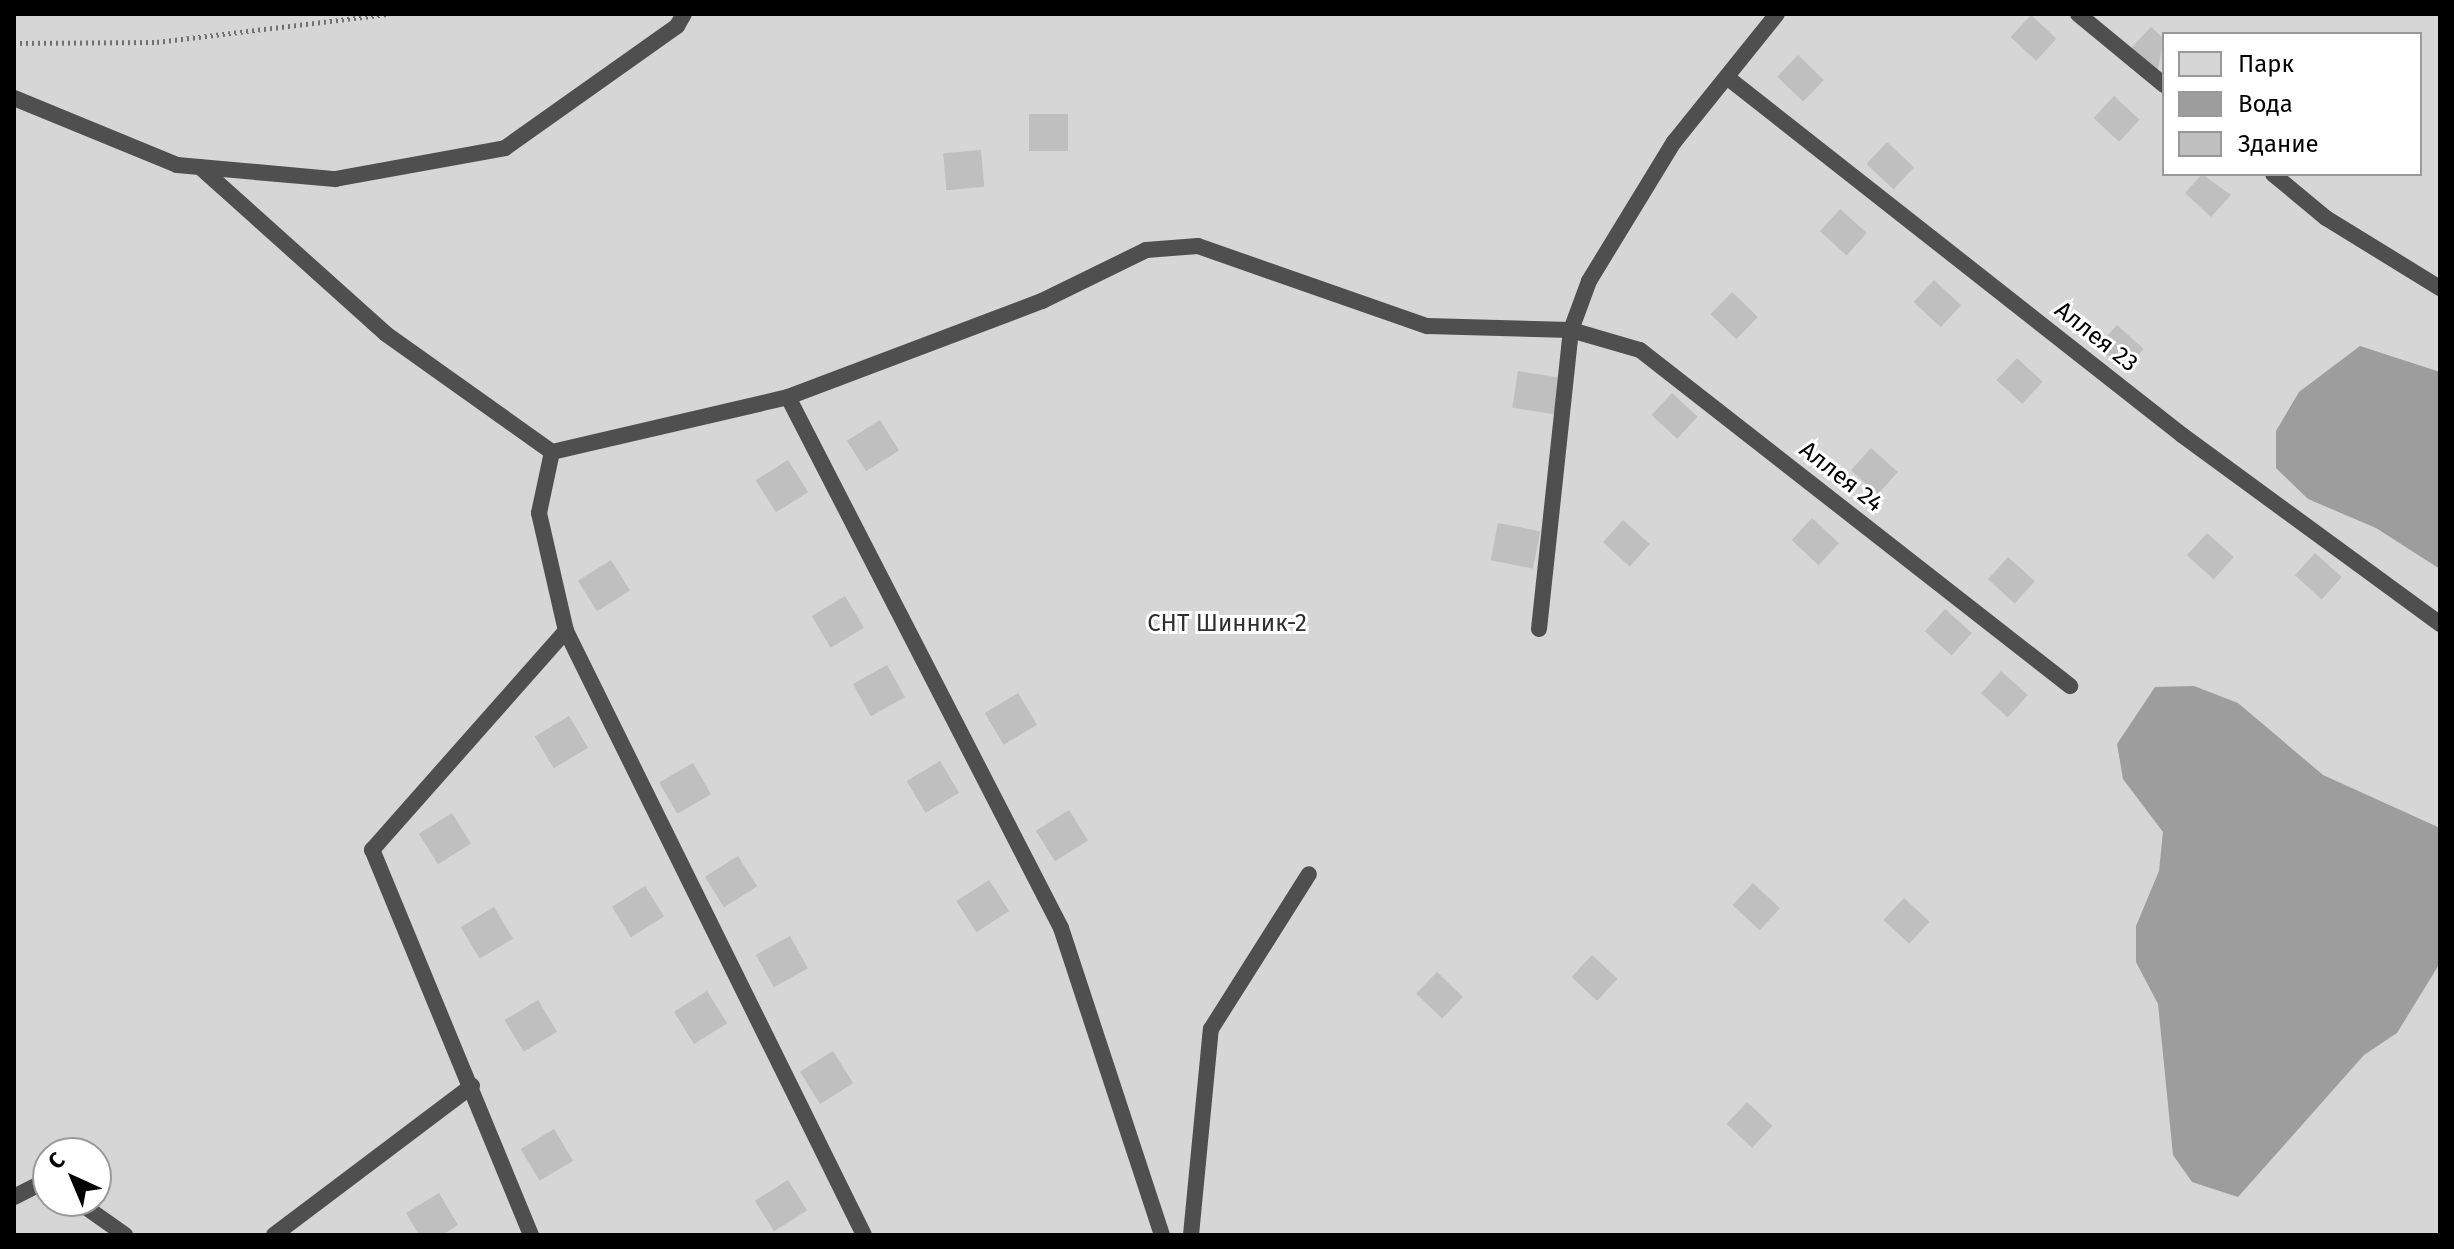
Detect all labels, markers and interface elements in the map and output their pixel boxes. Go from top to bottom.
legend [2162,32,2422,176]
text: Парк [2238,50,2294,78]
text: Вода [2238,90,2293,118]
text: Здание [2238,130,2319,158]
street label: Аллея 23 [2049,296,2143,378]
street label: Аллея 24 [1794,436,1888,518]
park label: СНТ Шинник-2 [1147,610,1307,638]
north arrow [32,1137,112,1217]
text: С [42,1147,70,1175]

